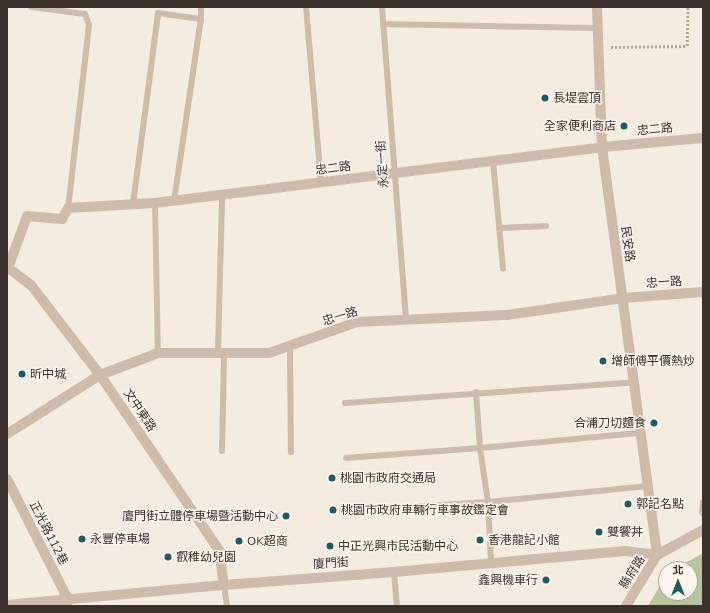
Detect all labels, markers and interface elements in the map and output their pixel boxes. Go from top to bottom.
place label: 長堤雲頂 [553,91,601,105]
marker: 長堤雲頂 [540,93,550,103]
place label: 全家便利商店 [544,119,616,133]
street label: 忠二路 [636,120,674,138]
marker: 全家便利商店 [619,121,629,131]
street label: 永定一街 [373,140,391,188]
street label: 忠二路 [314,159,352,177]
street label: 民安路 [618,225,638,263]
street label: 忠一路 [646,274,682,290]
street label: 忠一路 [321,304,359,328]
place label: 增師傅平價熱炒 [611,354,695,368]
marker: 增師傅平價熱炒 [598,356,608,366]
place label: 昕中城 [30,367,66,381]
marker: 昕中城 [17,369,27,379]
street label: 文中東路 [121,386,159,434]
place label: 合浦刀切麵食 [574,416,646,430]
marker: 合浦刀切麵食 [649,418,659,428]
place label: 桃園市政府交通局 [340,471,436,485]
marker: 桃園市政府交通局 [327,473,337,483]
place label: 郭記名點 [636,497,684,511]
street label: 正光路112巷 [27,499,71,567]
marker: 郭記名點 [623,499,633,509]
place label: 桃園市政府車輛行車事故鑑定會 [341,503,509,517]
marker: 桃園市政府車輛行車事故鑑定會 [328,505,338,515]
place label: 廈門街立體停車場暨活動中心 [122,509,278,523]
marker: 廈門街立體停車場暨活動中心 [281,511,291,521]
place label: 雙饗丼 [607,525,643,539]
marker: 雙饗丼 [594,527,604,537]
place label: 永豐停車場 [90,532,150,546]
place label: 香港龍記小館 [488,533,560,547]
marker: 永豐停車場 [77,534,87,544]
place label: OK超商 [247,534,288,548]
marker: 香港龍記小館 [475,535,485,545]
marker: OK超商 [234,536,244,546]
place label: 中正光興市民活動中心 [338,539,458,553]
marker: 中正光興市民活動中心 [325,541,335,551]
place label: 叡稚幼兒園 [176,550,236,564]
marker: 叡稚幼兒園 [163,552,173,562]
street label: 縣府路 [616,553,648,591]
street label: 廈門街 [313,555,349,571]
north arrow [658,561,698,601]
text: 北 [673,563,684,577]
place label: 鑫興機車行 [478,573,538,587]
marker: 鑫興機車行 [541,575,551,585]

